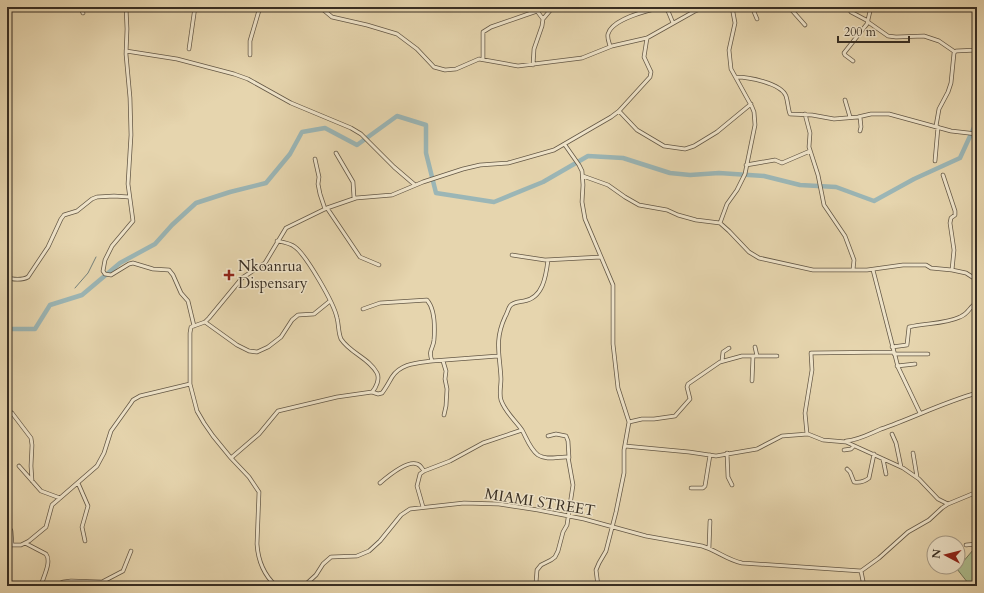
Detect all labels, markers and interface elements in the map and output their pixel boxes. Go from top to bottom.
scale bar [838,18,909,44]
text: 200 m [844,24,877,40]
place label: Nkoanrua Dispensary [238,256,308,293]
marker: Nkoanrua Dispensary [223,269,235,281]
street label: MIAMI STREET [483,483,597,521]
north arrow [926,535,966,575]
text: N [929,548,945,559]

